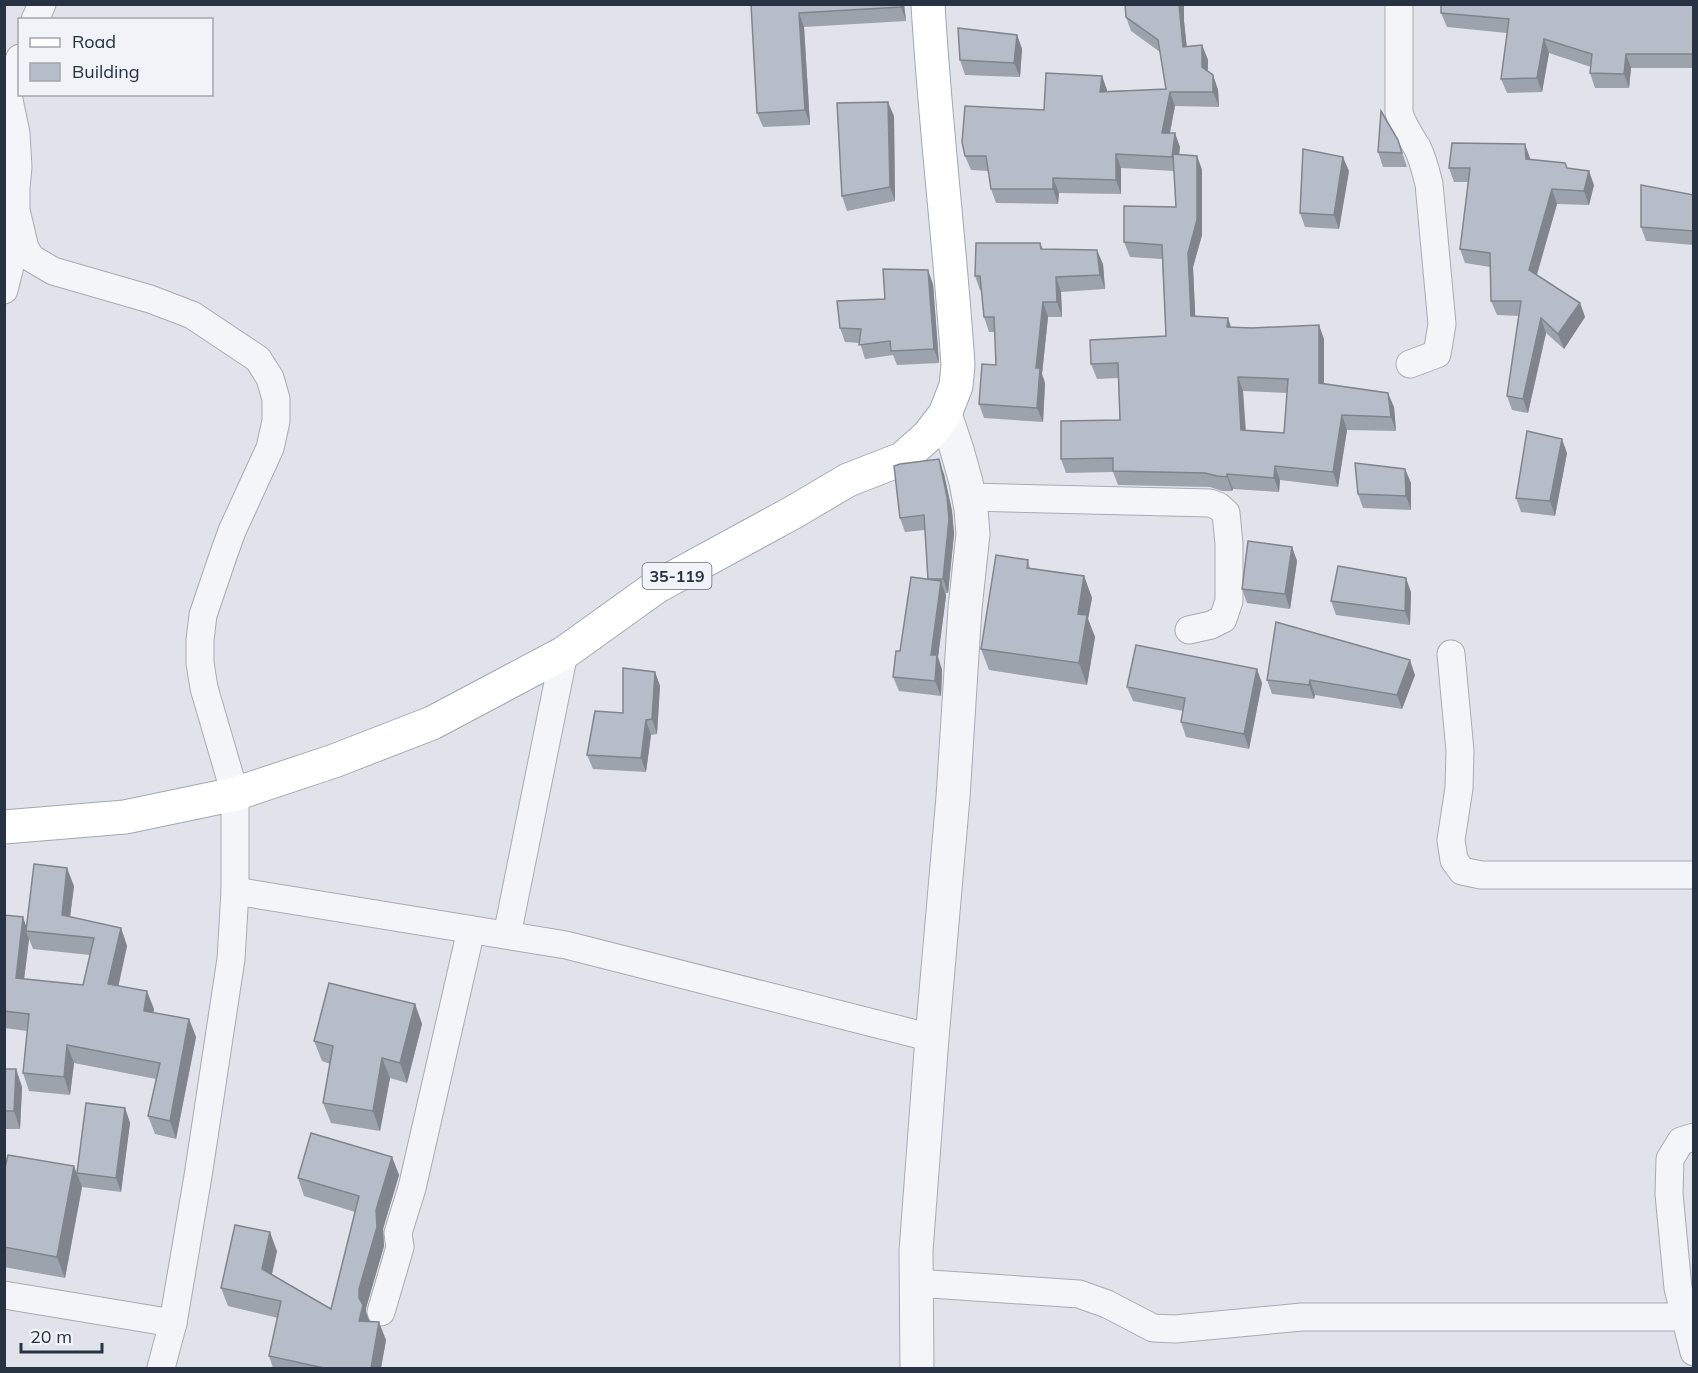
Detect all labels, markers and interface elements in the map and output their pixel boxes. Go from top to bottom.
legend [18,18,213,96]
text: Road [72,30,116,53]
text: Building [72,60,140,83]
road number: 35-119 [642,563,712,589]
scale bar [21,1316,102,1354]
text: 20 m [30,1325,72,1348]

